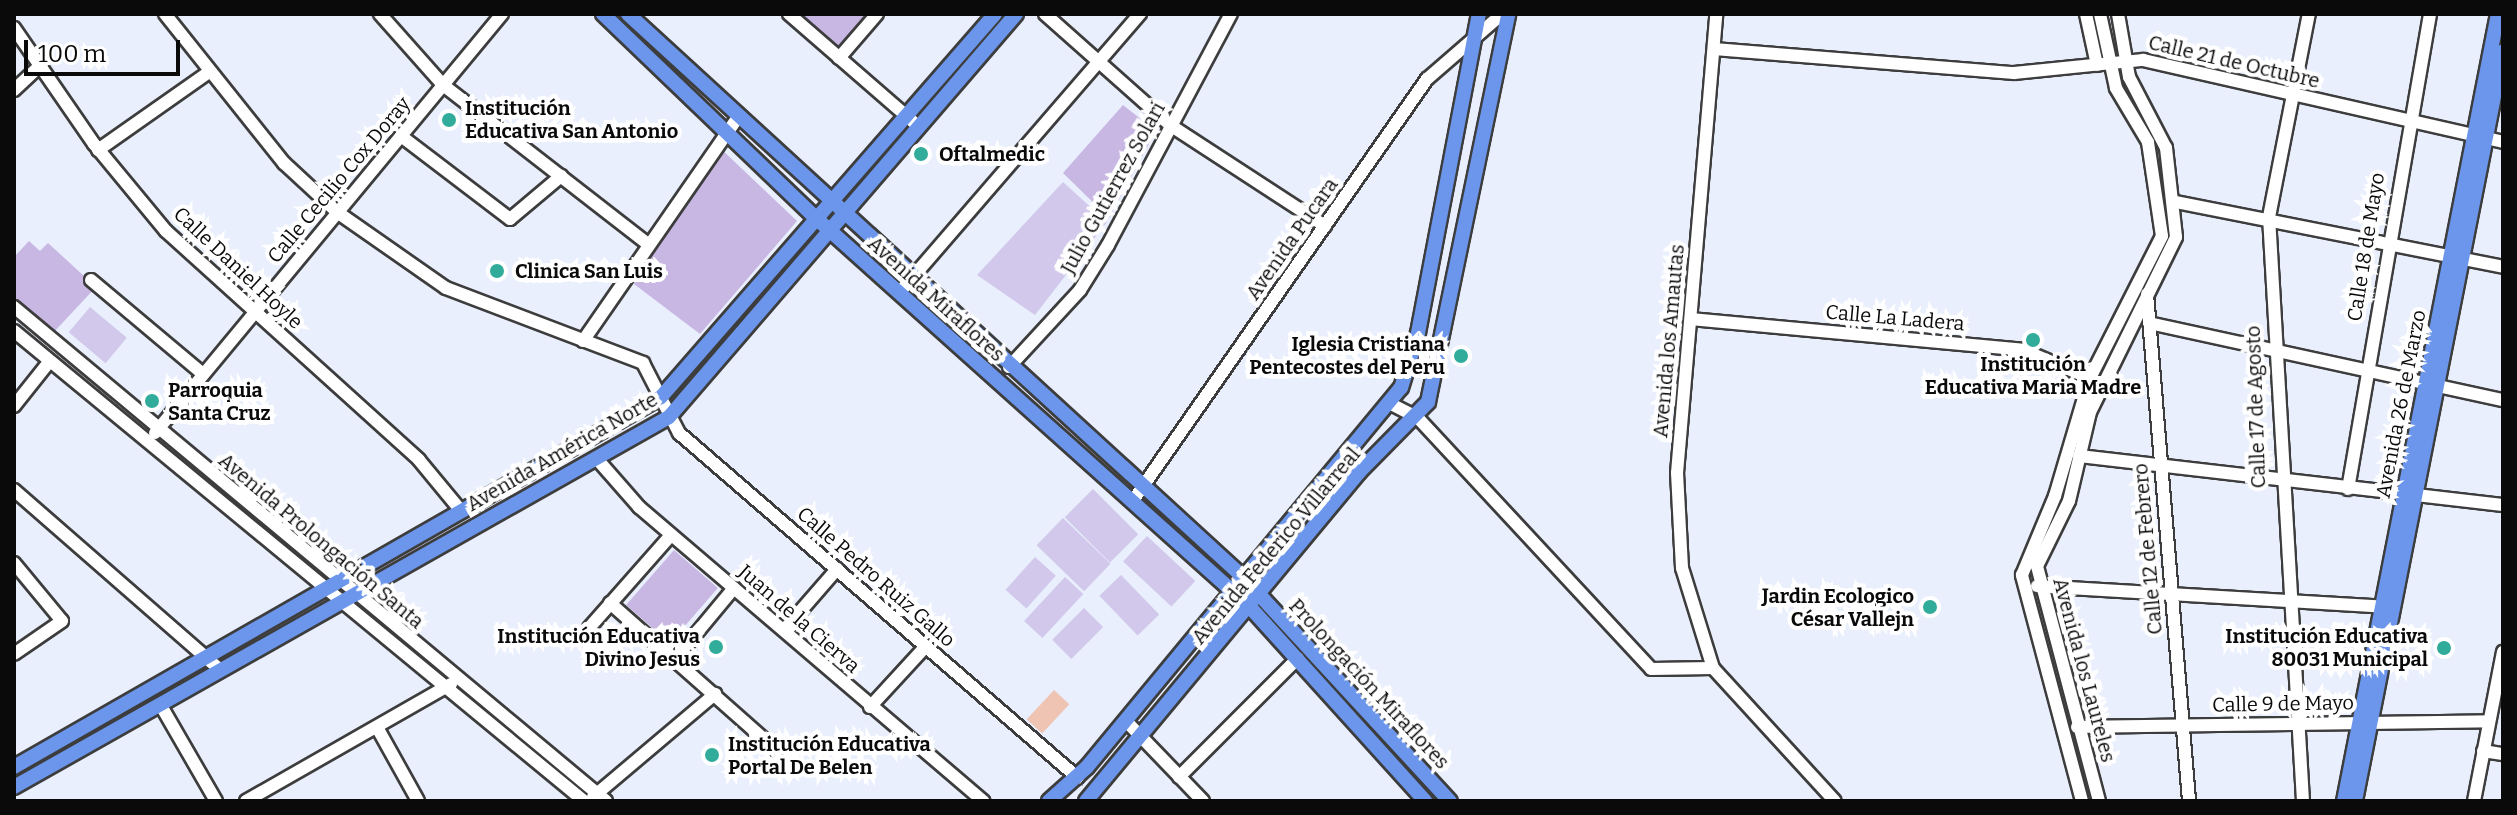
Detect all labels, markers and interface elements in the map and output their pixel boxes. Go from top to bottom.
scale bar [28,24,184,74]
street label: Calle 21 de Octubre [2146,31,2322,93]
text: 100 m [38,40,106,68]
street label: Calle Cecilio Cox Doray [262,92,416,268]
place label: Institución Educativa San Antonio [465,96,678,143]
street label: Julio Gutierrez Solari [1056,98,1170,278]
marker: Institución Educativa San Antonio [440,111,458,129]
place label: Oftalmedic [939,142,1045,166]
marker: Oftalmedic [910,143,932,165]
street label: Calle 18 de Mayo [2342,171,2390,323]
street label: Avenida Pucara [1241,173,1343,305]
street label: Calle Daniel Hoyle [168,202,308,334]
street label: Avenida Miraflores [863,231,1009,367]
street label: Avenida los Amautas [1649,243,1689,439]
place label: Clinica San Luis [515,259,663,283]
marker: Clinica San Luis [486,260,508,282]
street label: Calle La Ladera [1825,300,1965,336]
street label: Avenida 26 de Marzo [2371,308,2431,500]
street label: Calle 17 de Agosto [2241,325,2271,489]
marker: Institución Educativa Maria Madre [2024,331,2042,349]
place label: Iglesia Cristiana Pentecostes del Peru [1249,332,1445,379]
marker: Iglesia Cristiana Pentecostes del Peru [1452,347,1470,365]
place label: Institución Educativa Maria Madre [1925,352,2141,399]
place label: Parroquia Santa Cruz [168,378,270,425]
street label: Avenida América Norte [462,388,662,516]
marker: Parroquia Santa Cruz [143,392,161,410]
street label: Avenida Federico Villarreal [1187,443,1365,649]
street label: Avenida Prolongación Santa [214,448,428,634]
street label: Calle 12 de Febrero [2129,462,2167,636]
street label: Calle Pedro Ruiz Gallo [792,502,960,652]
street label: Juan de la Cierva [733,560,865,678]
street label: Avenida los Laureles [2048,575,2120,765]
place label: Jardin Ecologico César Vallejn [1762,584,1914,631]
street label: Prolongación Miraflores [1284,594,1454,774]
marker: Jardin Ecologico César Vallejn [1921,598,1939,616]
place label: Institución Educativa Divino Jesus [497,624,700,671]
place label: Institución Educativa 80031 Municipal [2225,624,2428,671]
marker: Institución Educativa Divino Jesus [707,638,725,656]
marker: Institución Educativa 80031 Municipal [2435,639,2453,657]
street label: Calle 9 de Mayo [2212,691,2354,717]
place label: Institución Educativa Portal De Belen [728,732,931,779]
marker: Institución Educativa Portal De Belen [703,746,721,764]

